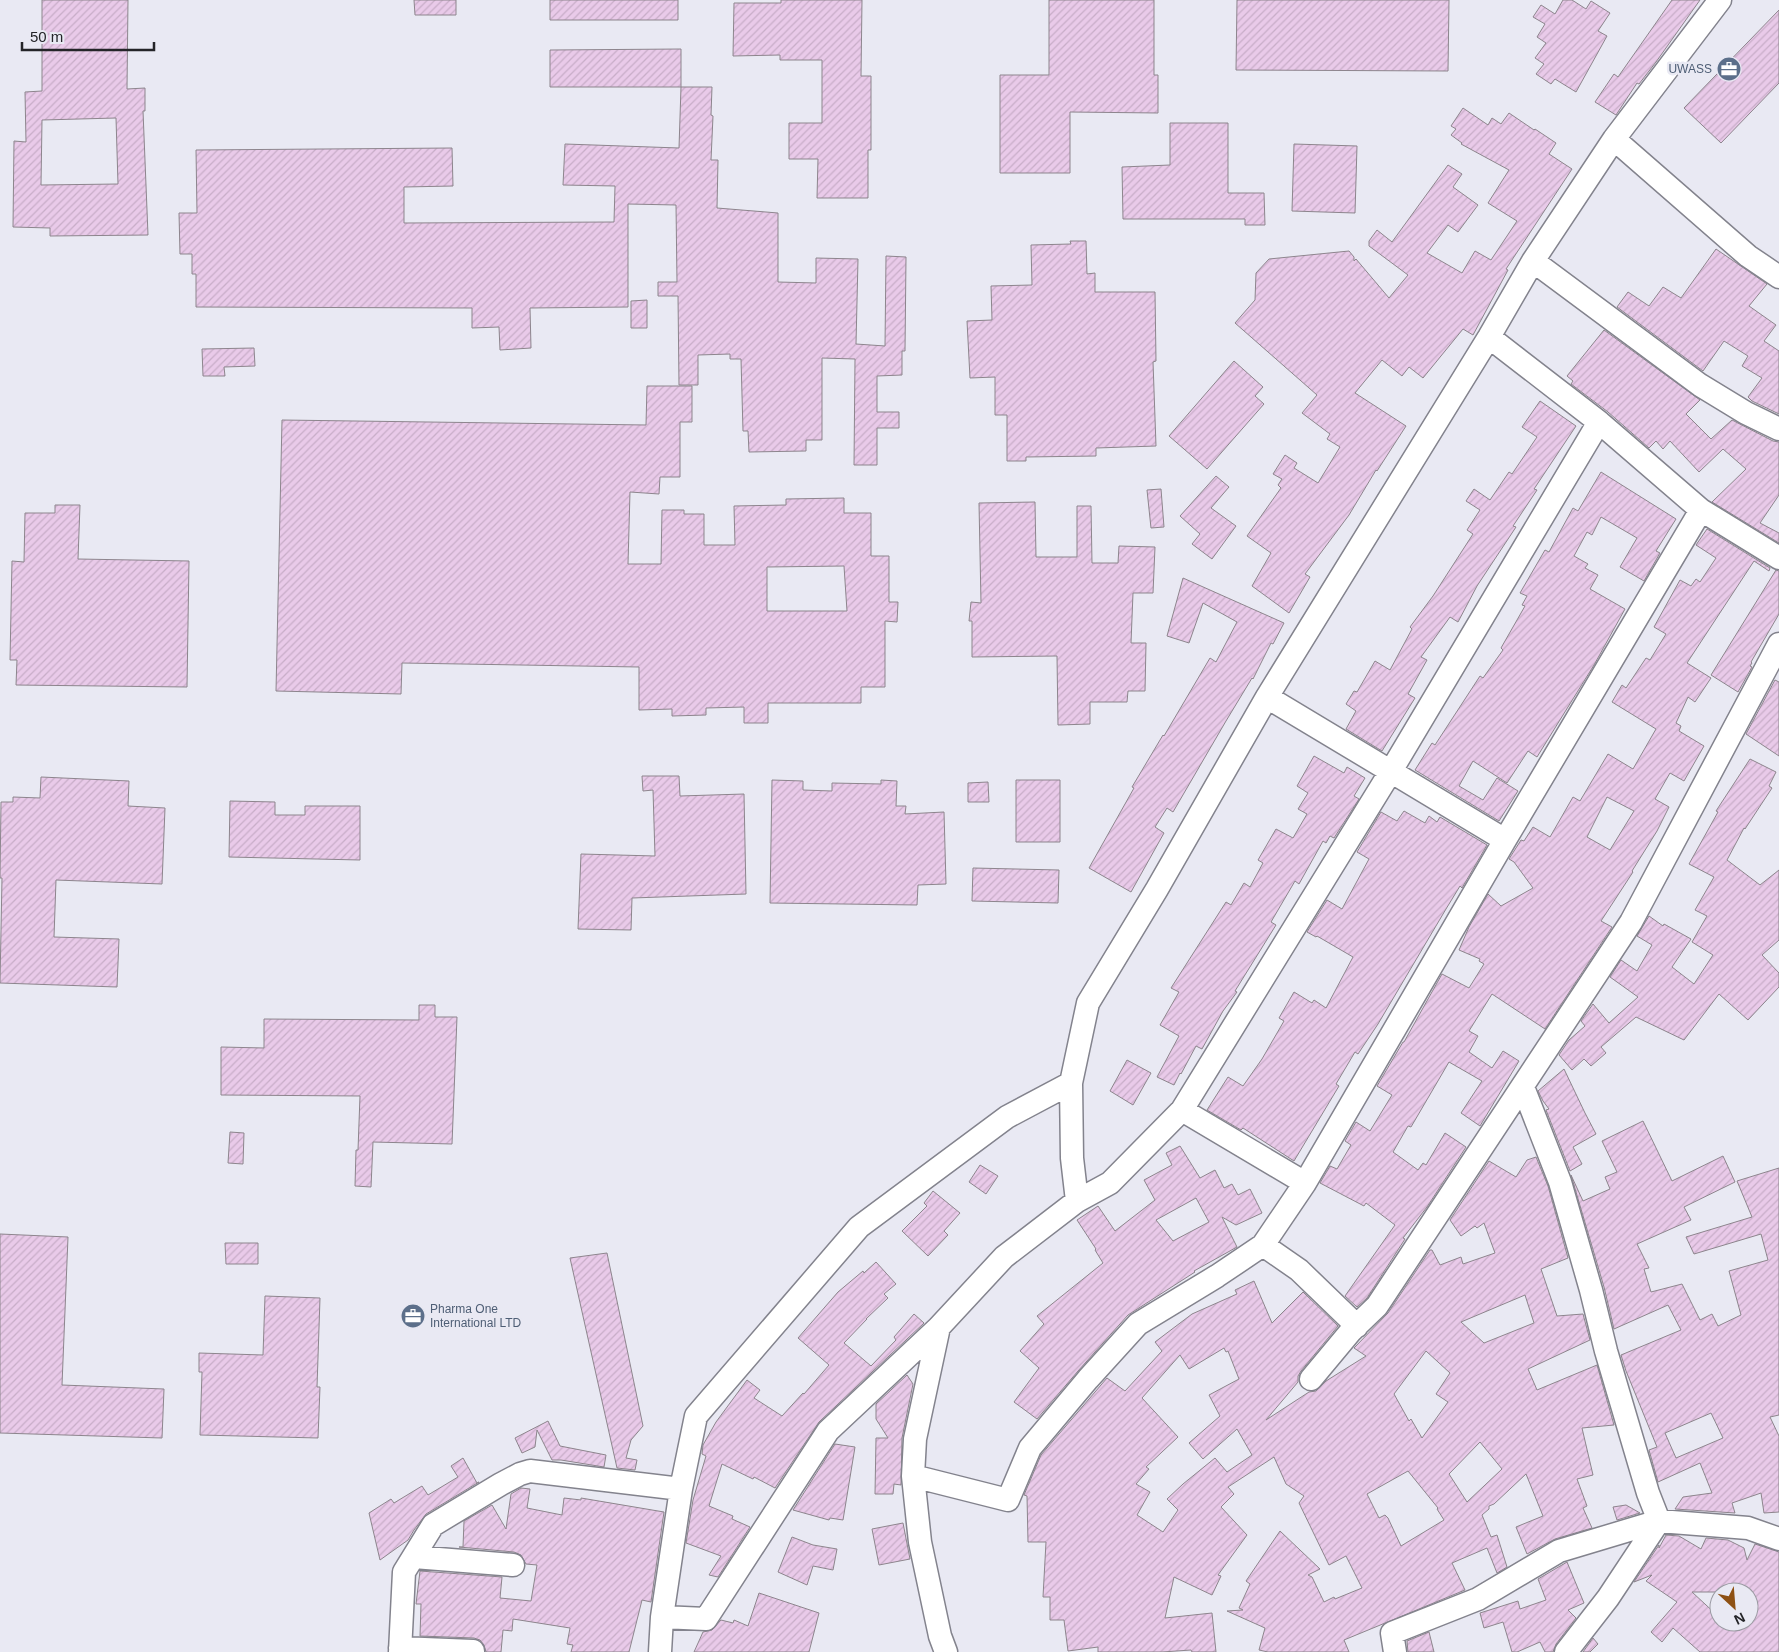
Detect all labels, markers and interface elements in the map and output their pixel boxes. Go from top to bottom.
scale bar [22,20,155,52]
text: 50 m [30,28,63,45]
office icon: UWASS [1716,56,1742,82]
place label: UWASS [1668,62,1712,76]
place label: Pharma One International LTD [430,1302,521,1330]
office icon: Pharma One International LTD [400,1303,426,1329]
north arrow [1709,1582,1759,1632]
text: N [1732,1609,1748,1628]

